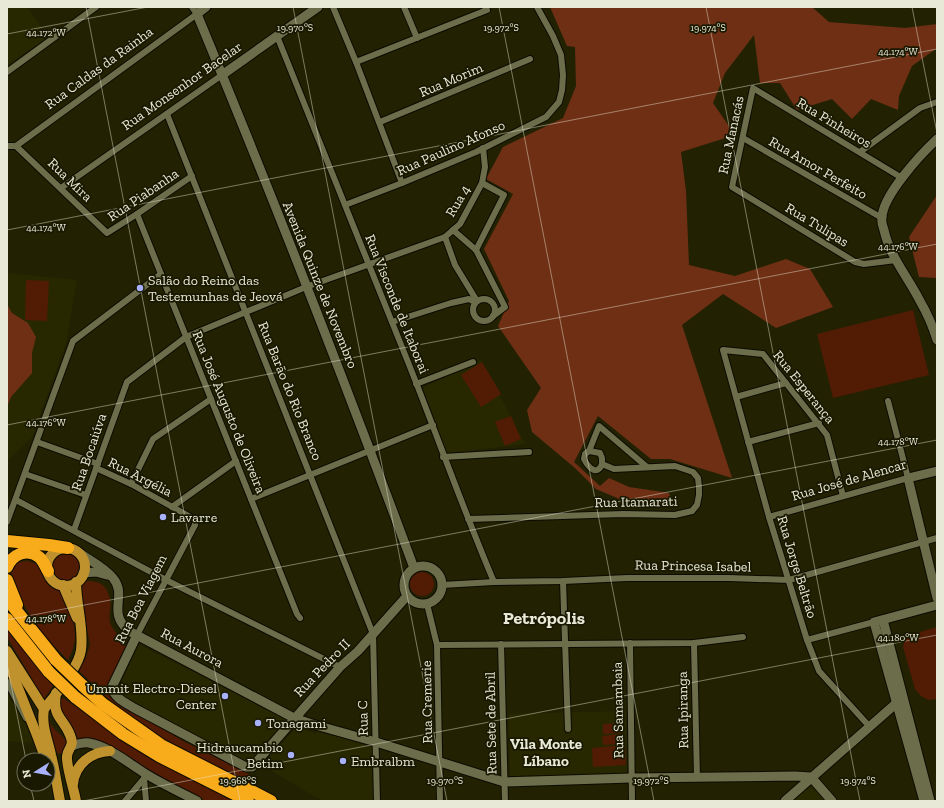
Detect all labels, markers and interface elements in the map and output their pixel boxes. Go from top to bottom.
text: 19.970°S [277,22,313,34]
text: 19.972°S [483,22,519,34]
text: 19.974°S [690,22,726,34]
street label: Rua Caldas da Rainha [42,23,156,113]
text: 44.172°W [26,27,67,39]
street label: Rua Monsenhor Bacelar [119,38,245,134]
text: 44.174°W [878,46,918,58]
street label: Rua Morim [417,59,485,101]
street label: Rua Manacás [714,94,748,176]
street label: Rua Pinheiros [794,94,874,152]
street label: Rua Paulino Afonso [394,117,508,179]
street label: Rua Amor Perfeito [766,133,870,203]
street label: Rua Mira [44,155,96,206]
street label: Rua Piabanha [104,165,182,225]
street label: Rua 4 [442,182,474,220]
street label: Avenida Quinze de Novembro [279,199,361,371]
street label: Rua Tulipas [782,199,852,251]
text: 44.174°W [26,222,66,234]
street label: Rua Visconde de Itaborai [361,232,433,376]
text: 44.176°W [878,241,919,253]
place label: Salão do Reino das Testemunhas de Jeová [148,272,283,305]
marker: Salão do Reino das Testemunhas de Jeová [135,283,145,293]
street label: Rua Barão do Rio Branco [254,319,326,463]
street label: Rua José Augusto de Oliveira [189,328,270,496]
street label: Rua Esperança [769,347,839,427]
street label: Rua Bocaiúva [68,411,110,493]
text: 44.176°W [26,417,67,429]
text: 44.178°W [878,436,919,448]
street label: Rua Argélia [105,454,175,500]
street label: Rua José de Alencar [790,455,909,505]
street label: Rua Itamarati [594,493,678,511]
place label: Lavarre [171,509,218,526]
marker: Lavarre [158,512,168,522]
street label: Rua Jorge Beltrão [773,514,821,620]
street label: Rua Boa Viagem [111,552,171,646]
street label: Rua Princesa Isabel [635,556,752,576]
district label: Petrópolis [503,607,585,629]
text: 44.178°W [26,613,67,625]
street label: Rua Aurora [158,624,226,672]
text: 44.180°W [877,632,919,644]
street label: Rua Pedro II [290,636,354,700]
street label: Rua Cremerie [418,660,436,744]
street label: Rua Samambaia [609,661,627,758]
street label: Rua Sete de Abril [482,671,500,774]
street label: Rua Ipiranga [674,671,692,749]
place label: Ummit Electro-Diesel Center [86,680,217,713]
marker: Ummit Electro-Diesel Center [220,691,230,701]
street label: Rua C [354,700,372,736]
place label: Tonagami [266,715,326,732]
marker: Tonagami [253,718,263,728]
district label: Vila Monte Líbano [510,735,582,770]
place label: Hidraucambio Betim [196,739,283,772]
marker: Hidraucambio Betim [286,750,296,760]
north arrow [16,752,56,792]
place label: Embralbm [351,753,415,770]
marker: Embralbm [338,756,348,766]
text: N [19,768,34,779]
text: 19.968°S [220,775,256,787]
text: 19.970°S [427,775,463,787]
text: 19.972°S [633,775,669,787]
text: 19.974°S [840,775,876,787]

